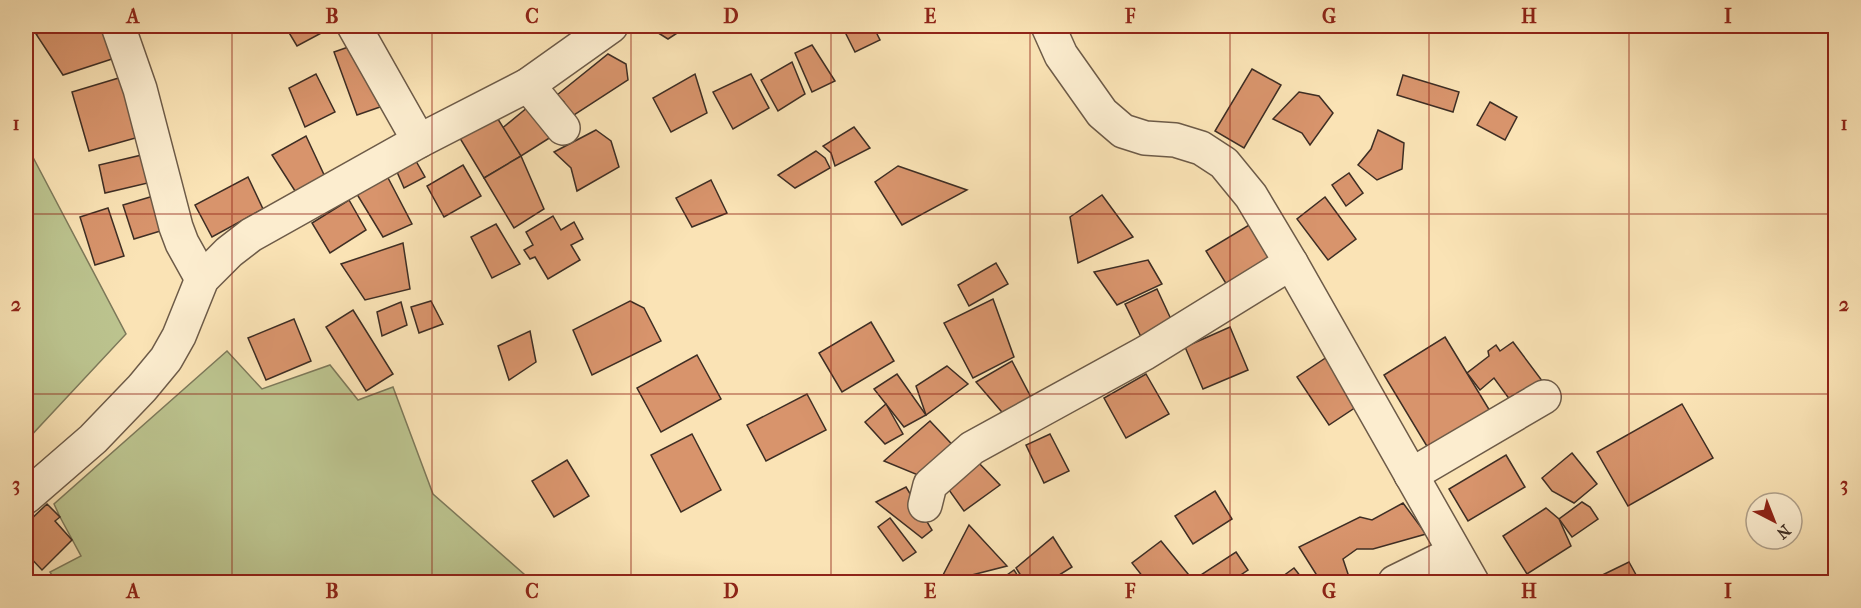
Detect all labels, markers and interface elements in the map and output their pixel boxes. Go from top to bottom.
text: A [125,5,141,28]
text: B [325,5,339,28]
text: C [525,5,539,28]
text: D [723,5,739,28]
text: E [924,5,936,28]
text: F [1124,5,1136,28]
text: G [1322,5,1336,28]
text: H [1521,5,1537,28]
text: I [1724,5,1732,28]
text: 1 [12,112,20,135]
text: 1 [1840,112,1848,135]
text: 2 [11,293,21,316]
text: 2 [1839,293,1849,316]
text: 3 [12,473,20,496]
text: 3 [1840,473,1848,496]
north arrow [1744,491,1804,551]
text: N [1772,521,1795,543]
text: A [125,580,141,603]
text: B [325,580,339,603]
text: C [525,580,539,603]
text: D [723,580,739,603]
text: E [924,580,936,603]
text: F [1124,580,1136,603]
text: G [1322,580,1336,603]
text: H [1521,580,1537,603]
text: I [1724,580,1732,603]

